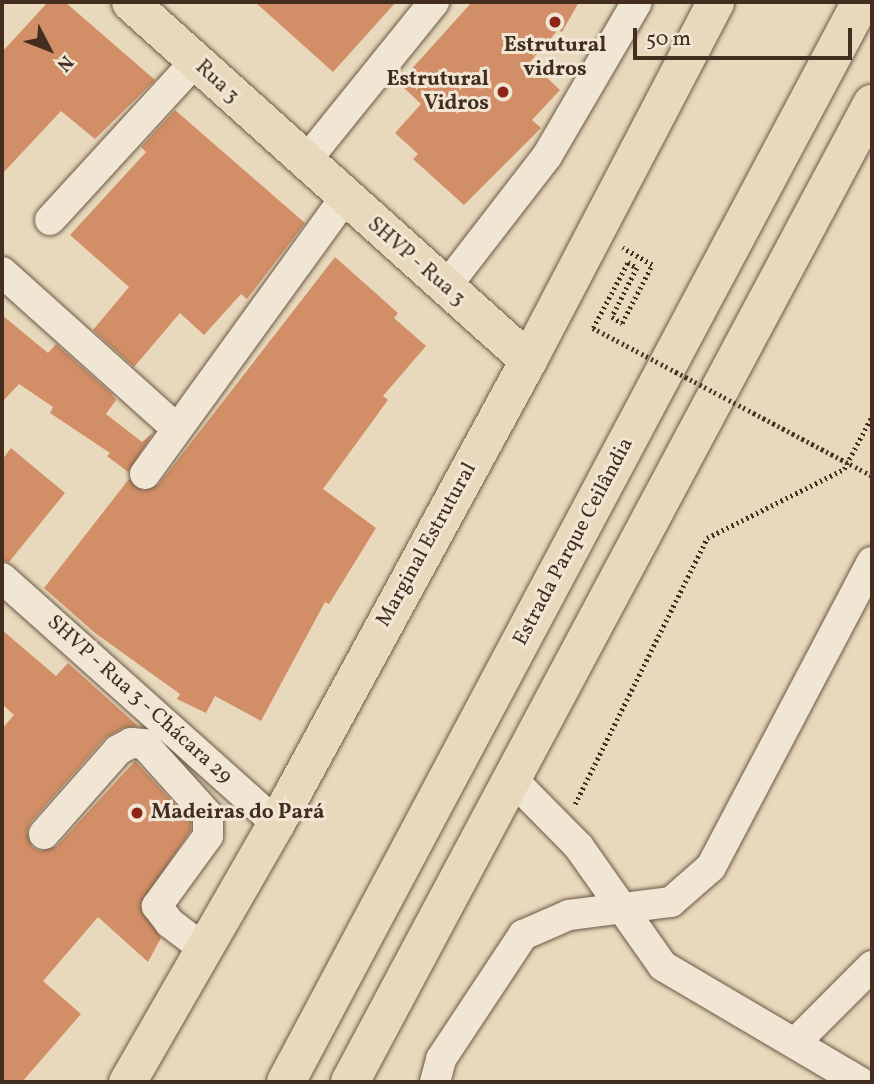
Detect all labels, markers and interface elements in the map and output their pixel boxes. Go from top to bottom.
north arrow [14,14,84,84]
marker: Estrutural vidros [547,14,563,30]
scale bar [636,14,855,58]
text: 50 m [646,25,691,54]
place label: Estrutural vidros [504,33,606,83]
text: N [50,49,79,77]
street label: Rua 3 [190,55,244,109]
place label: Estrutural Vidros [386,67,489,117]
marker: Estrutural Vidros [495,84,511,100]
street label: SHVP - Rua 3 [361,212,471,312]
street label: Estrada Parque Ceilândia [509,434,639,650]
street label: Marginal Estrutural [371,459,483,631]
street label: SHVP - Rua 3 - Chácara 29 [41,610,237,790]
place label: Madeiras do Pará [151,800,324,826]
marker: Madeiras do Pará [129,805,145,821]

